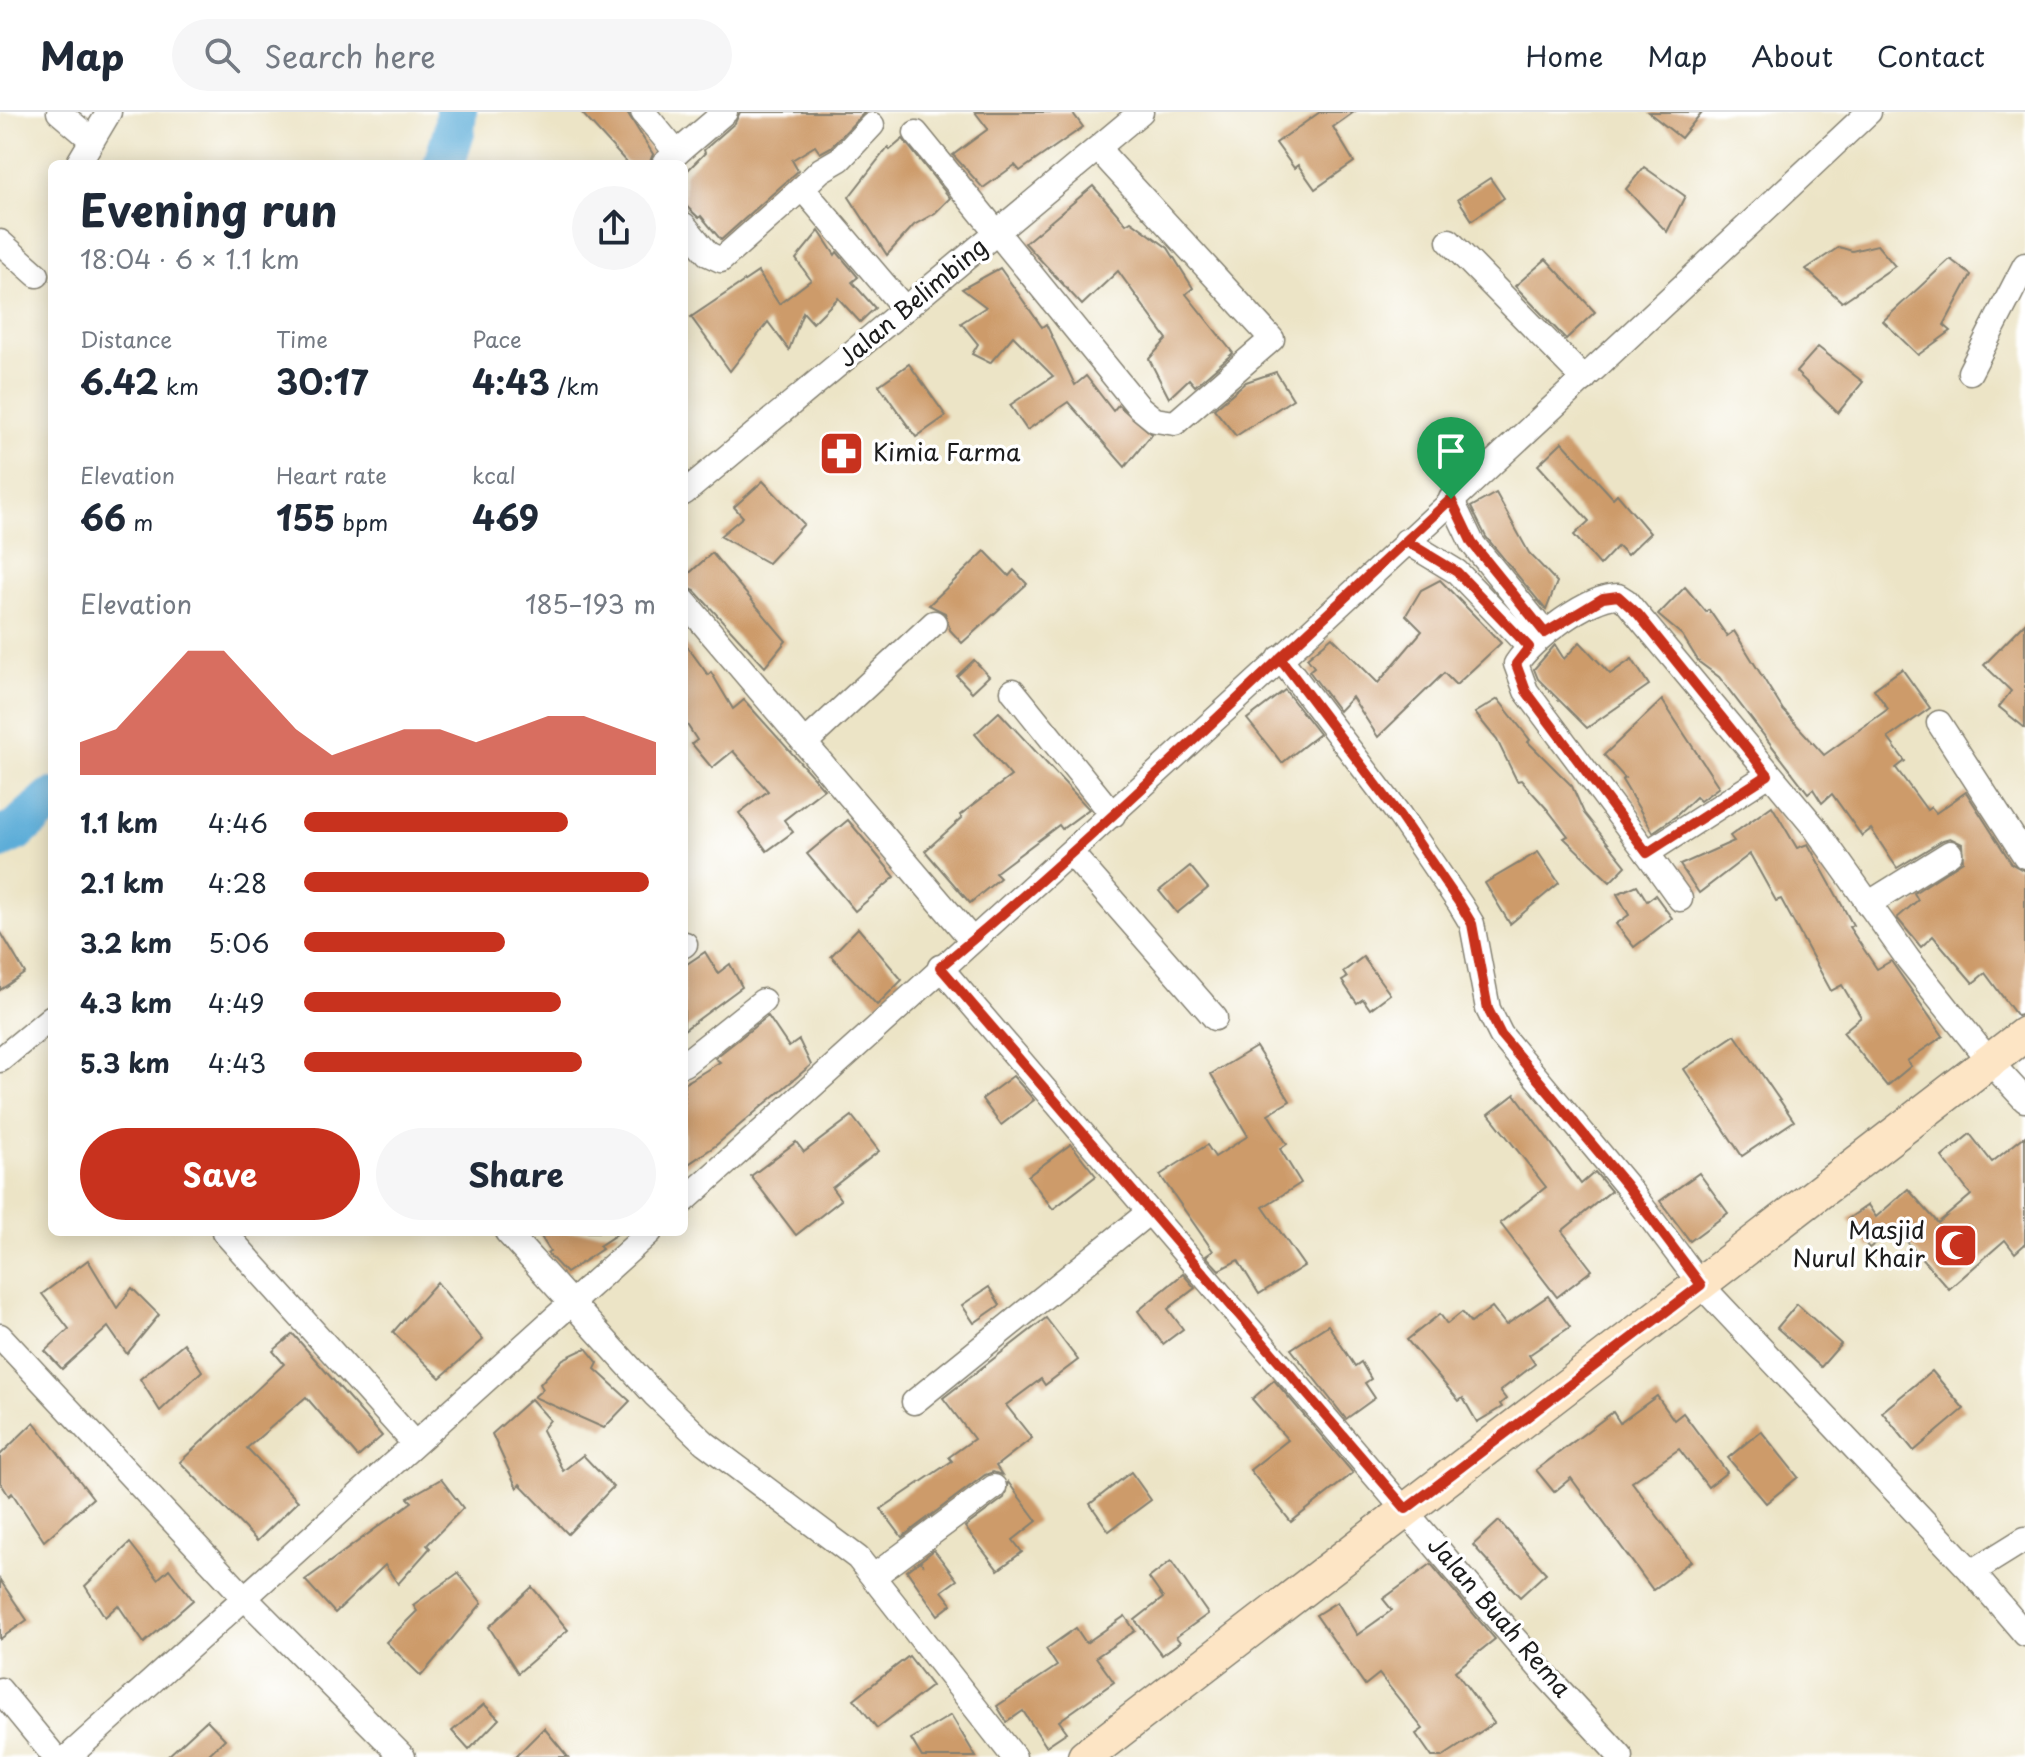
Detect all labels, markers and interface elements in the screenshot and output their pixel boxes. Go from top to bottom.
search box [172,19,732,91]
text: Map [40,27,124,84]
icon: search [200,33,244,77]
text: Search here [264,33,436,78]
text: Home [1525,34,1603,77]
text: Map [1647,34,1707,77]
text: About [1751,34,1833,77]
text: Contact [1877,34,1985,77]
text: Evening run [80,176,338,242]
button: share [572,186,656,270]
street label: Jalan Belimbing [829,228,994,375]
text: 18:04 · 6 × 1.1 km [80,239,300,278]
text: Distance [80,322,172,355]
text: Time [276,322,328,355]
text: Pace [472,322,522,355]
text: 6.42 [80,355,159,407]
text: 30:17 [276,355,368,407]
text: 4:43 [472,355,550,407]
text: km [159,369,199,402]
text: /km [550,369,599,402]
pin [1417,417,1485,499]
pharmacy icon: Kimia Farma [818,429,866,477]
icon: arrive [1429,429,1473,473]
place label: Kimia Farma [873,433,1021,469]
text: Elevation [80,458,175,491]
text: Heart rate [276,458,387,491]
text: kcal [472,458,516,491]
text: 66 [80,491,126,543]
text: 155 [276,491,335,543]
text: 469 [472,491,539,543]
text: m [126,505,153,538]
text: bpm [335,505,388,538]
text: Elevation [80,584,192,623]
text: 185–193 m [525,584,656,623]
text: 1.1 km [80,803,158,842]
text: 4:46 [208,803,268,842]
text: 2.1 km [80,863,164,902]
text: 4:28 [208,863,267,902]
text: 3.2 km [80,923,172,962]
text: 5:06 [208,923,269,962]
text: 4.3 km [80,983,172,1022]
text: 4:49 [208,983,265,1022]
text: 5.3 km [80,1043,170,1082]
text: 4:43 [208,1043,266,1082]
button: Save [80,1128,360,1220]
button: Share [376,1128,656,1220]
place label: Masjid Nurul Khair [1792,1211,1925,1275]
mosque icon: Masjid Nurul Khair [1932,1221,1980,1269]
street label: Jalan Buah Rema [1420,1527,1581,1705]

